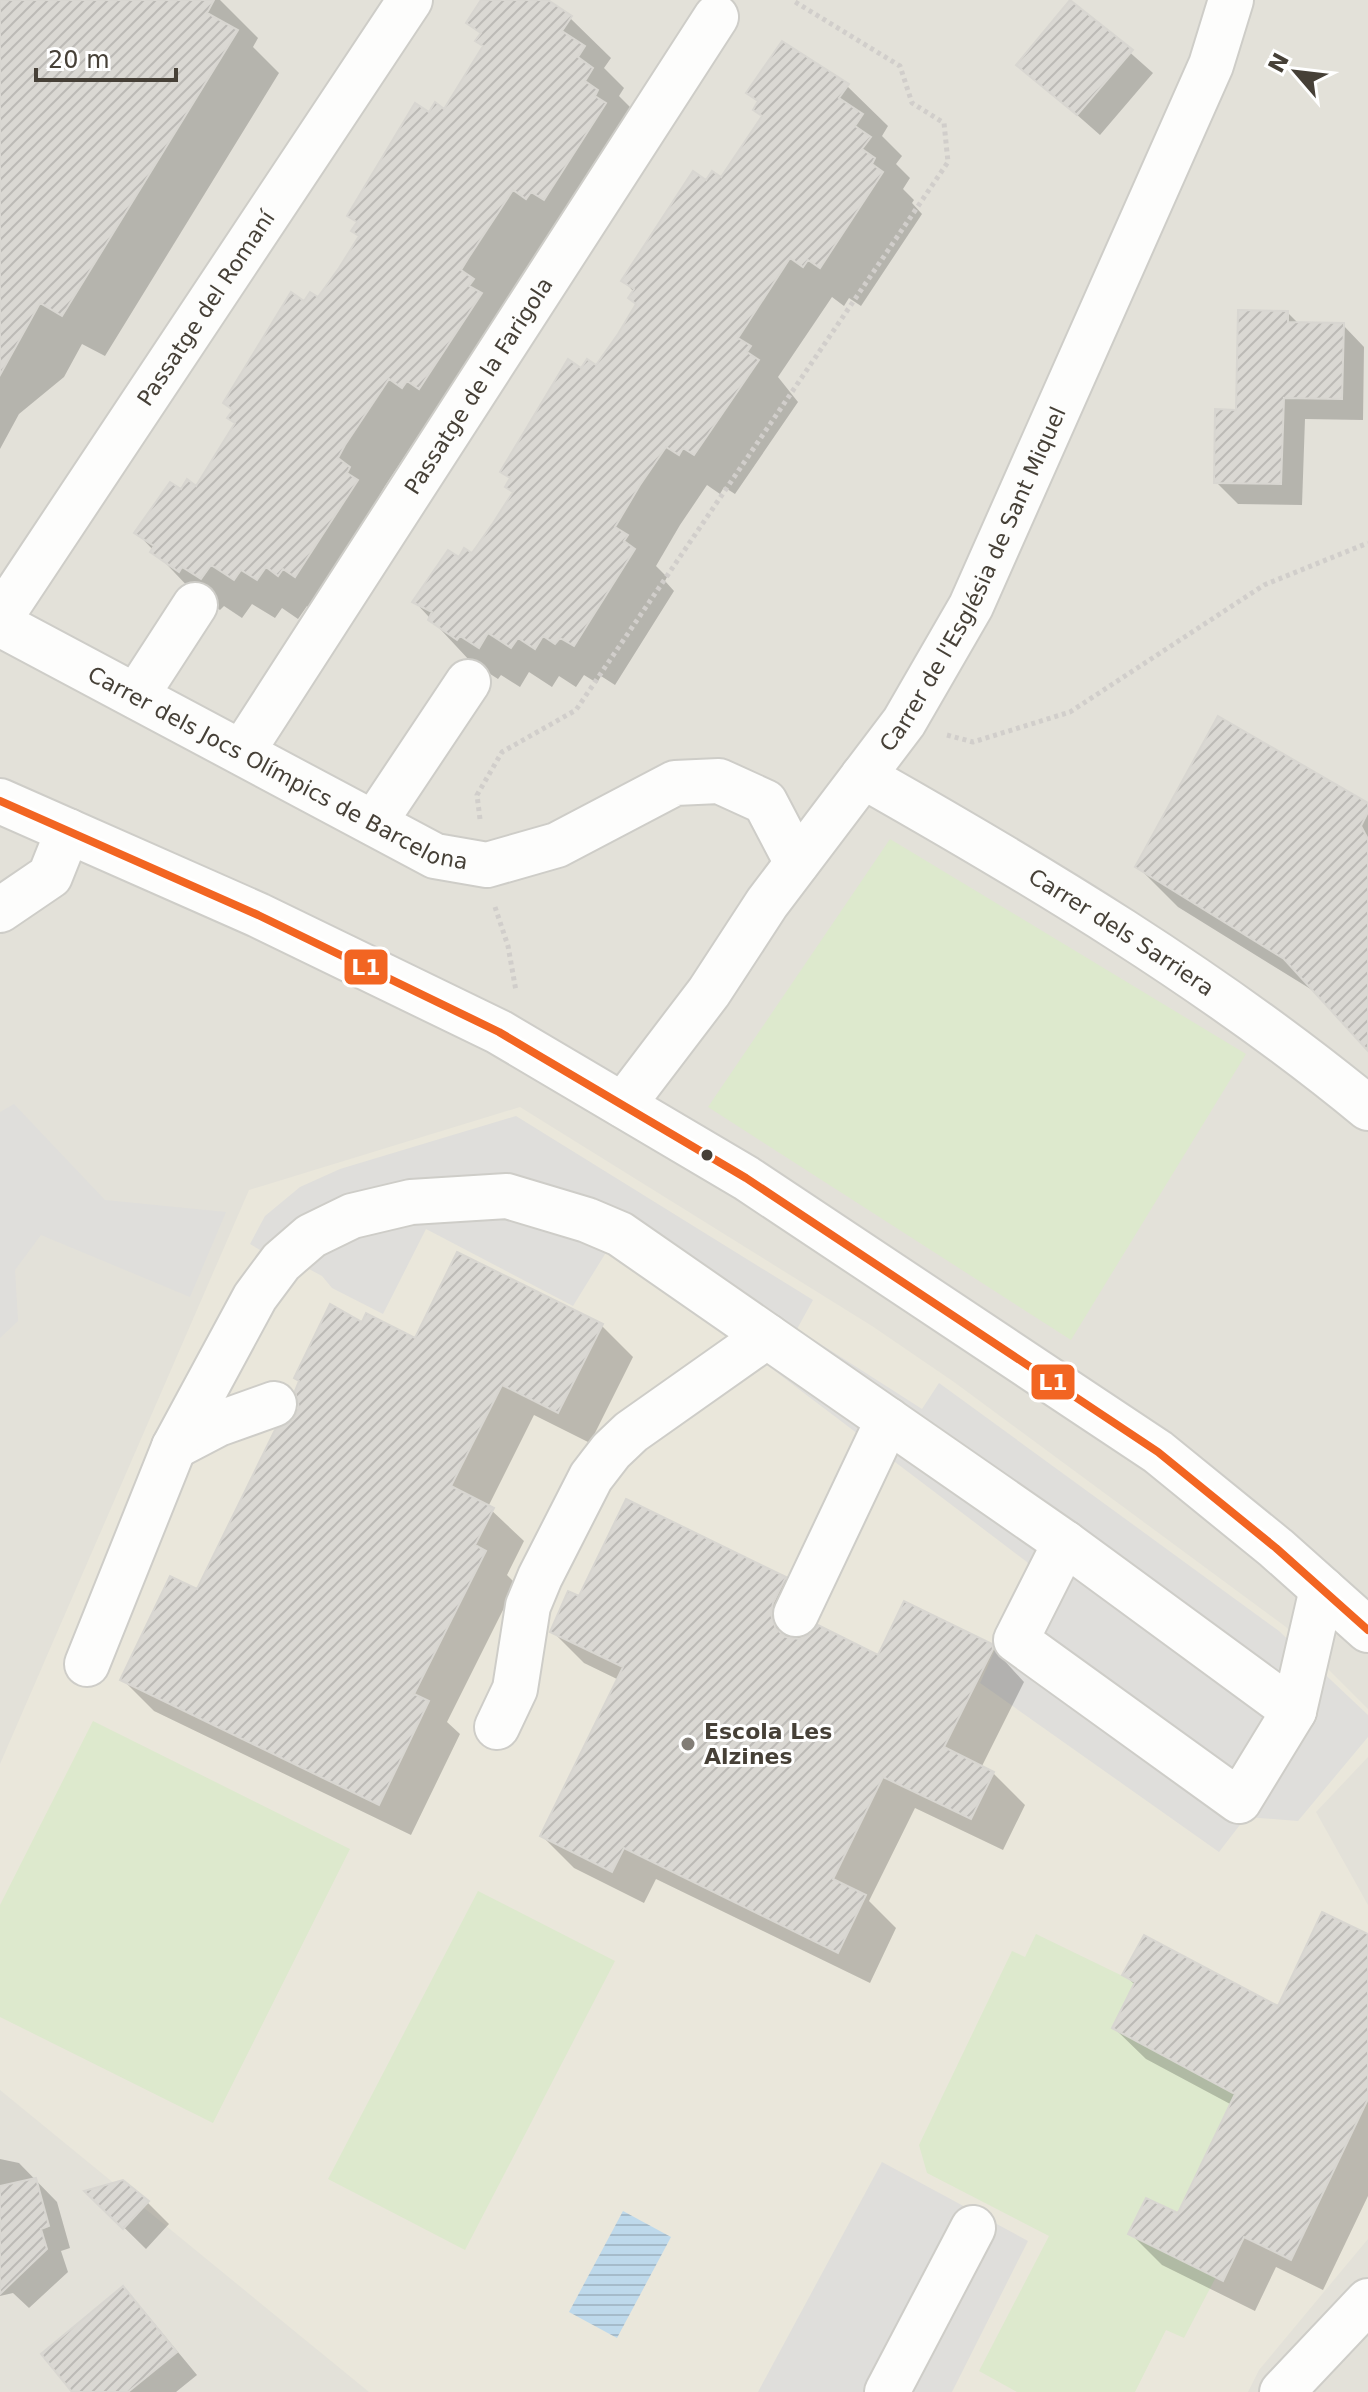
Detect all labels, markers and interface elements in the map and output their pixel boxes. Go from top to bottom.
scale bar [36,32,176,82]
north arrow [1256,32,1336,112]
text: 20 m [48,46,110,74]
text: N [1263,49,1294,77]
street label: Passatge del Romaní [132,205,280,410]
street label: Passatge de la Farigola [399,273,557,499]
street label: Carrer de l'Església de Sant Miquel [874,403,1070,756]
street label: Carrer dels Jocs Olímpics de Barcelona [84,661,470,874]
street label: Carrer dels Sarriera [1024,863,1219,1001]
line badge: L1 [343,948,389,986]
text: L1 [351,955,381,980]
unlabelled marker [699,1147,715,1163]
line badge: L1 [1030,1363,1076,1401]
text: L1 [1038,1370,1068,1395]
place label: Escola Les Alzines [704,1719,832,1769]
marker: Escola Les Alzines [679,1735,697,1753]

